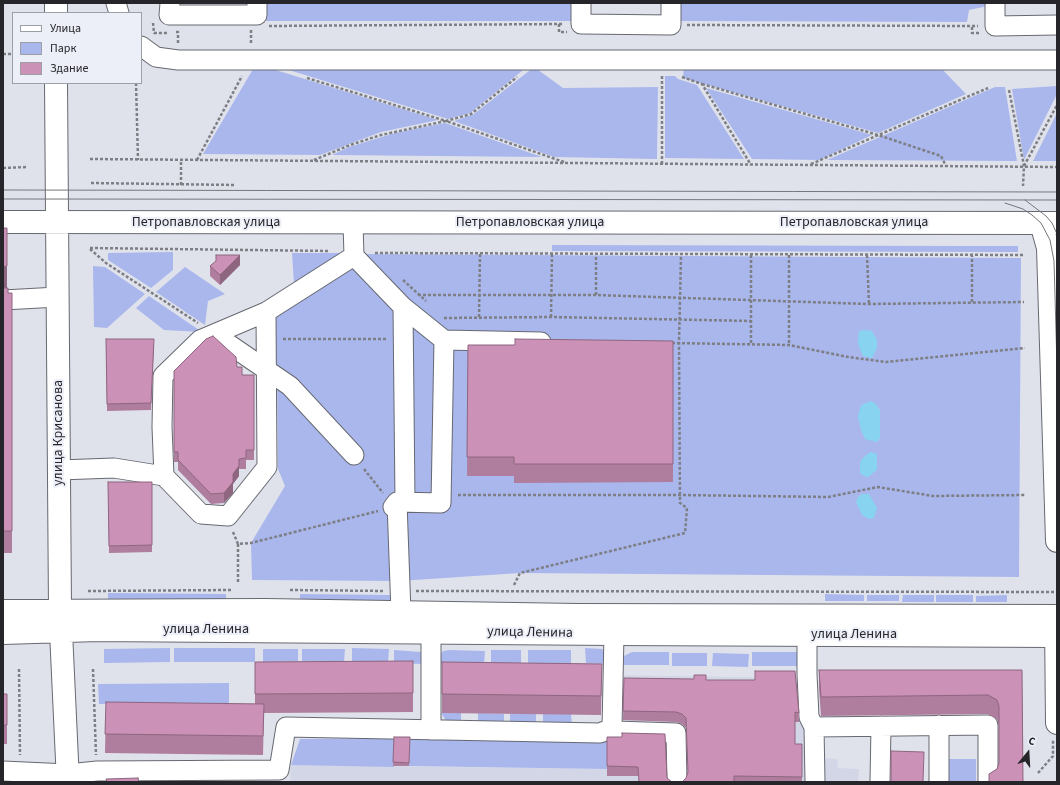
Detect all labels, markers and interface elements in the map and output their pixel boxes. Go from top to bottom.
legend [12,12,142,84]
text: Улица [50,20,81,37]
text: Парк [50,40,76,57]
text: Здание [50,60,89,77]
street label: Петропавловская улица [132,215,280,231]
street label: Петропавловская улица [456,215,604,231]
street label: Петропавловская улица [780,215,928,231]
street label: улица Крисанова [51,380,67,486]
street label: улица Ленина [163,622,249,638]
street label: улица Ленина [487,624,573,642]
street label: улица Ленина [811,627,897,643]
north arrow [1008,733,1048,773]
text: С [1026,733,1037,749]

